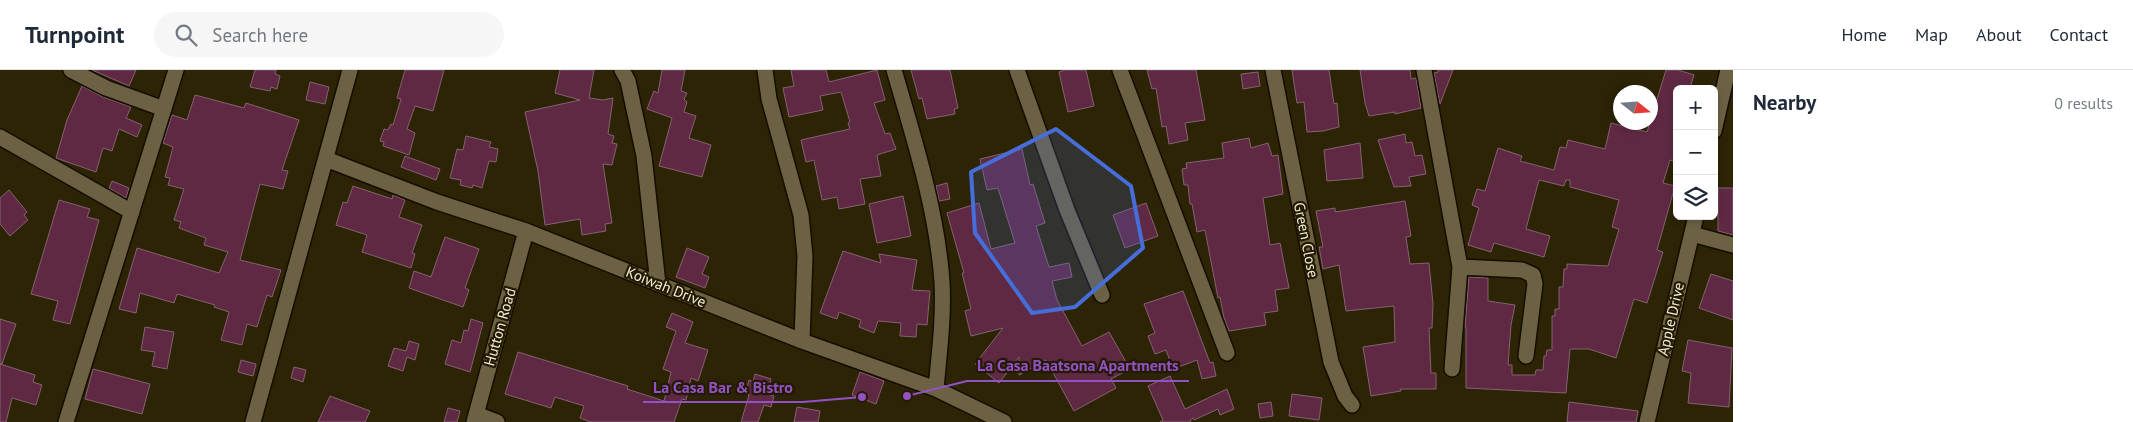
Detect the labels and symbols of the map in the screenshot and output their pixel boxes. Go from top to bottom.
north arrow [1613,85,1658,130]
street label: Green Close [1290,201,1323,279]
street label: Koiwah Drive [623,262,709,311]
street label: Apple Drive [1653,280,1688,357]
street label: Hutton Road [479,286,520,368]
callout: La Casa Baatsona Apartments [967,350,1189,381]
text: La Casa Baatsona Apartments [977,355,1179,375]
callout: La Casa Bar & Bistro [643,371,803,402]
text: La Casa Bar & Bistro [653,377,793,397]

